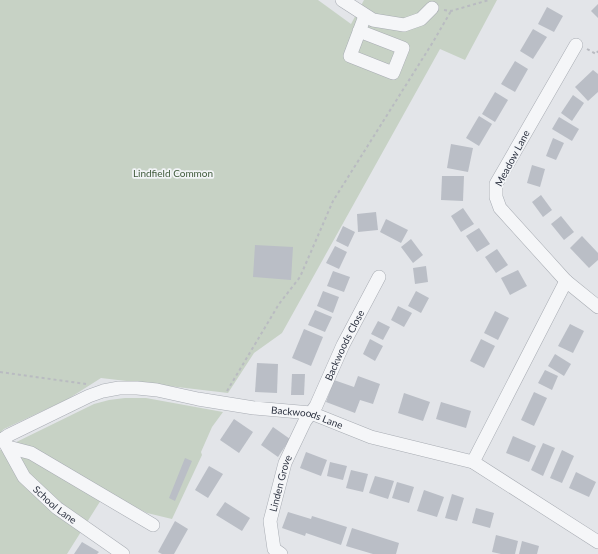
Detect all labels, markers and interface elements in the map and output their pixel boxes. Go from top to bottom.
street label: Meadow Lane [492,128,532,188]
park label: Lindfield Common [133,167,213,179]
street label: Backwoods Close [322,308,367,382]
street label: Backwoods Lane [271,404,345,431]
street label: Linden Grove [267,453,294,513]
street label: School Lane [31,483,79,526]

